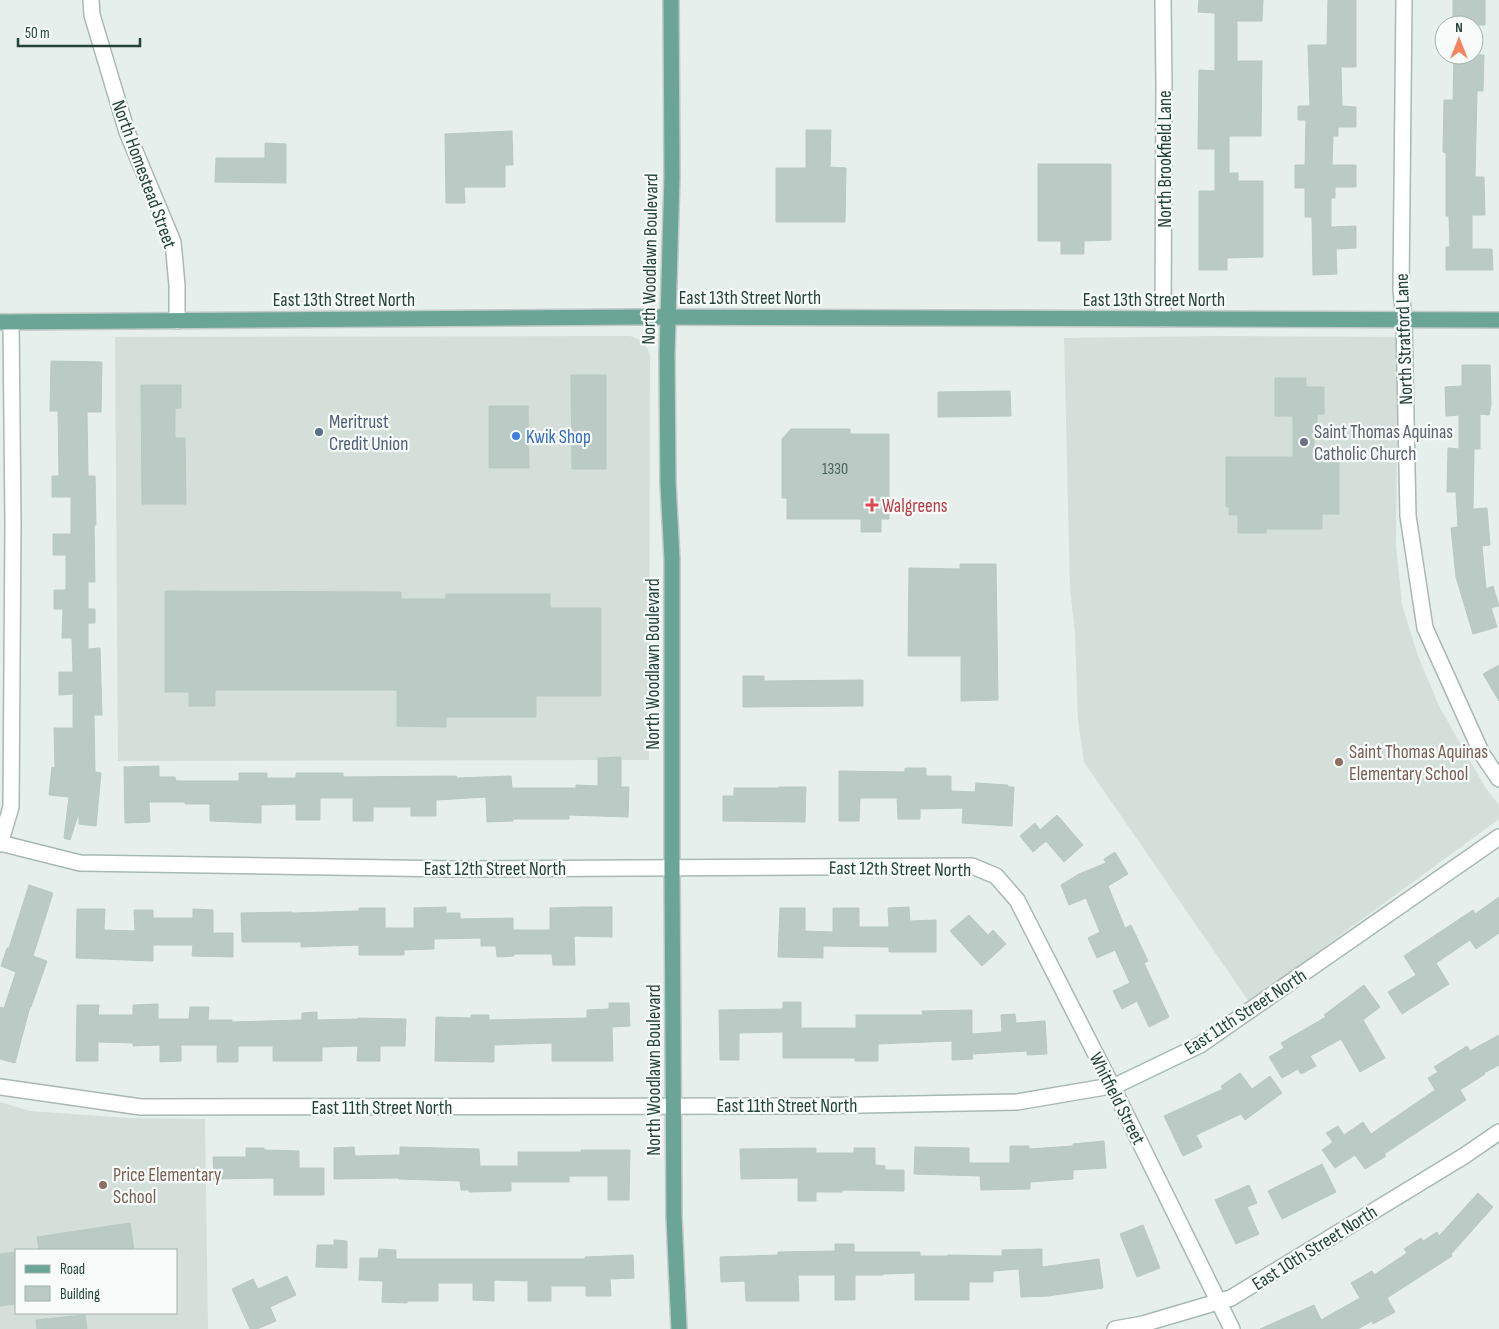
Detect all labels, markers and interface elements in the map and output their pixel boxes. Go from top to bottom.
scale bar [18,15,140,47]
north arrow [1434,15,1484,65]
text: N [1455,19,1463,36]
text: 50 m [25,24,50,43]
street label: North Brookfield Lane [1154,90,1177,228]
street label: North Homestead Street [106,97,181,252]
street label: North Woodlawn Boulevard [638,173,663,345]
street label: North Stratford Lane [1391,273,1418,405]
street label: East 13th Street North [679,287,821,310]
street label: East 13th Street North [273,289,415,312]
street label: East 13th Street North [1083,289,1225,312]
place label: Meritrust Credit Union [329,411,408,456]
place label: Saint Thomas Aquinas Catholic Church [1314,421,1453,466]
marker: Meritrust Credit Union [313,426,325,438]
place label: Kwik Shop [526,426,591,449]
marker: Kwik Shop [510,430,522,442]
marker: Saint Thomas Aquinas Catholic Church [1298,436,1310,448]
house number: 1330 [822,460,848,479]
place label: Walgreens [882,495,948,518]
marker: Walgreens [866,499,878,511]
street label: North Woodlawn Boulevard [642,578,665,750]
place label: Saint Thomas Aquinas Elementary School [1349,741,1488,786]
marker: Saint Thomas Aquinas Elementary School [1333,756,1345,768]
street label: East 12th Street North [829,857,971,882]
street label: East 12th Street North [424,858,566,881]
street label: East 11th Street North [1180,964,1311,1060]
street label: North Woodlawn Boulevard [643,984,666,1156]
street label: Whitfield Street [1084,1049,1150,1149]
street label: East 11th Street North [717,1095,857,1118]
street label: East 11th Street North [312,1097,452,1120]
place label: Price Elementary School [113,1164,222,1209]
marker: Price Elementary School [97,1179,109,1191]
street label: East 10th Street North [1248,1201,1381,1296]
legend [15,1249,178,1314]
text: Road [60,1260,85,1279]
text: Building [60,1285,100,1304]

